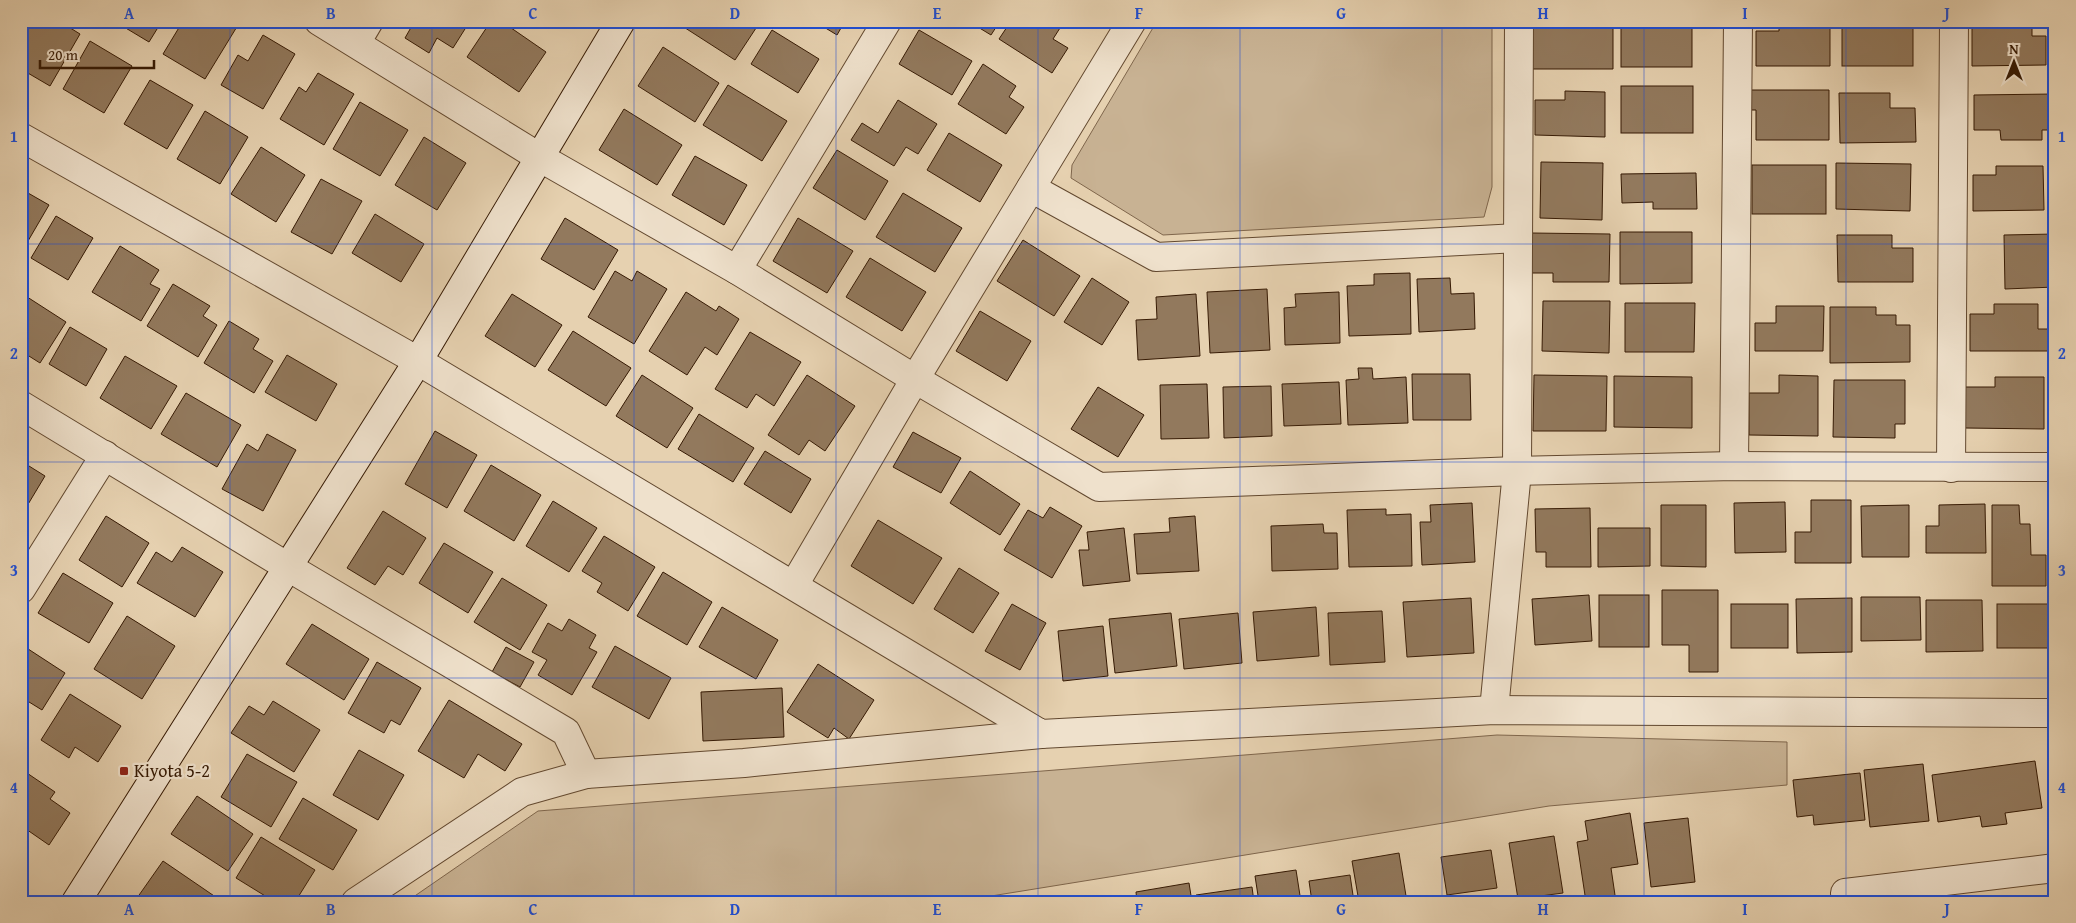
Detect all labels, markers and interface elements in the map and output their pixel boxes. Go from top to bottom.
text: A [124,1,135,25]
text: B [326,1,336,25]
text: C [528,1,538,25]
text: D [730,1,740,25]
text: E [933,1,942,25]
text: F [1135,1,1143,25]
text: G [1336,1,1346,25]
text: H [1537,1,1549,25]
text: I [1742,1,1748,25]
text: J [1941,1,1950,25]
scale bar [40,38,154,70]
north arrow [1988,38,2038,88]
text: N [2009,39,2019,59]
text: 20 m [48,44,79,65]
text: 1 [10,124,18,148]
text: 1 [2058,124,2066,148]
text: 2 [10,341,18,365]
text: 2 [2058,341,2066,365]
text: 3 [10,558,18,582]
text: 3 [2058,558,2066,582]
place label: Kiyota 5-2 [134,757,210,784]
marker: Kiyota 5-2 [118,765,130,777]
text: 4 [10,775,18,799]
text: 4 [2058,775,2066,799]
text: A [124,897,135,921]
text: B [326,897,336,921]
text: C [528,897,538,921]
text: D [730,897,740,921]
text: E [933,897,942,921]
text: F [1135,897,1143,921]
text: G [1336,897,1346,921]
text: H [1537,897,1549,921]
text: I [1742,897,1748,921]
text: J [1941,897,1950,921]

